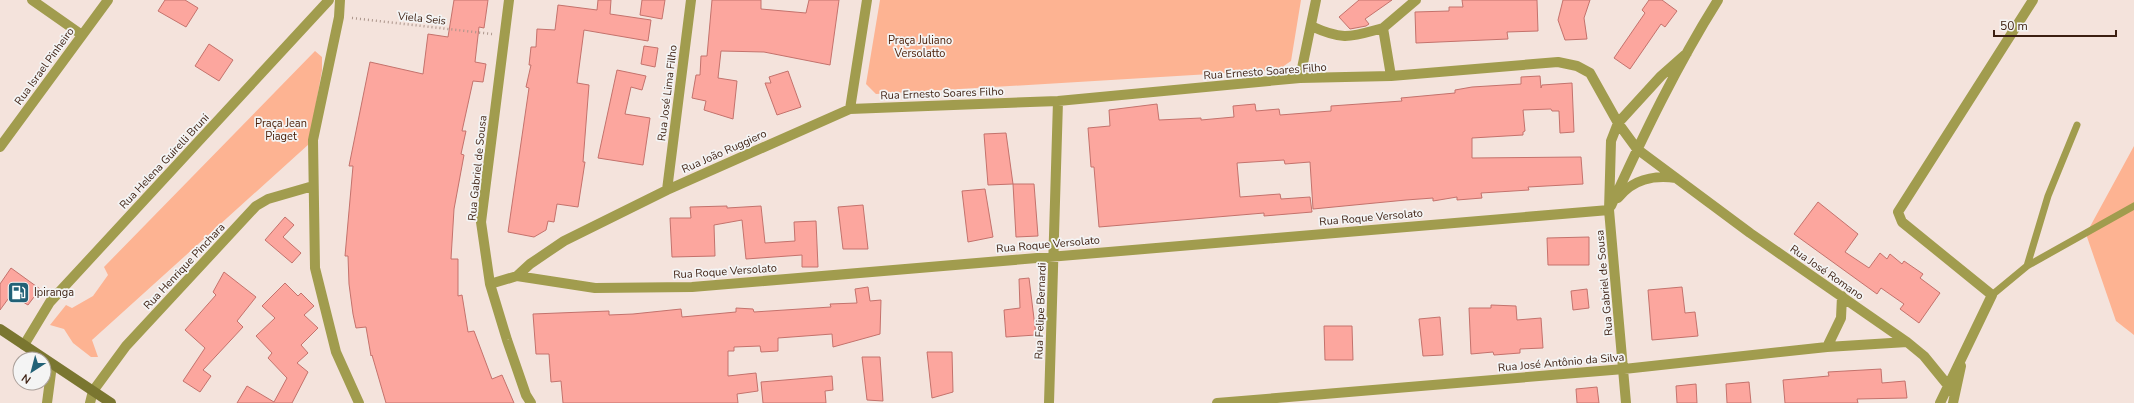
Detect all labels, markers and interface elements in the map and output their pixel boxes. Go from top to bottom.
street label: Viela Seis [396,8,447,28]
scale bar [1994,12,2116,38]
text: 50 m [2000,18,2028,34]
street label: Rua Israel Pinheiro [11,25,78,108]
park label: Praça Juliano Versolatto [888,33,952,61]
street label: Rua José Lima Filho [654,44,681,142]
street label: Rua Ernesto Soares Filho [1203,60,1327,83]
street label: Rua Ernesto Soares Filho [880,84,1004,103]
street label: Rua Helena Guirelli Bruni [116,110,212,212]
street label: Rua Gabriel de Sousa [464,114,491,222]
park label: Praça Jean Piaget [255,116,307,144]
street label: Rua João Ruggiero [679,126,769,177]
street label: Rua Roque Versolato [1319,205,1423,229]
street label: Rua Henrique Pinchara [140,220,229,313]
street label: Rua Gabriel de Sousa [1592,229,1617,336]
street label: Rua Roque Versolato [996,232,1100,256]
street label: Rua José Romano [1787,241,1867,303]
street label: Rua Roque Versolato [673,260,777,283]
street label: Rua Felipe Bernardi [1031,262,1050,360]
fuel station icon: Ipiranga [6,279,32,305]
place label: Ipiranga [34,285,74,300]
street label: Rua José Antônio da Silva [1497,349,1625,375]
north arrow [12,351,52,391]
text: N [19,370,34,387]

